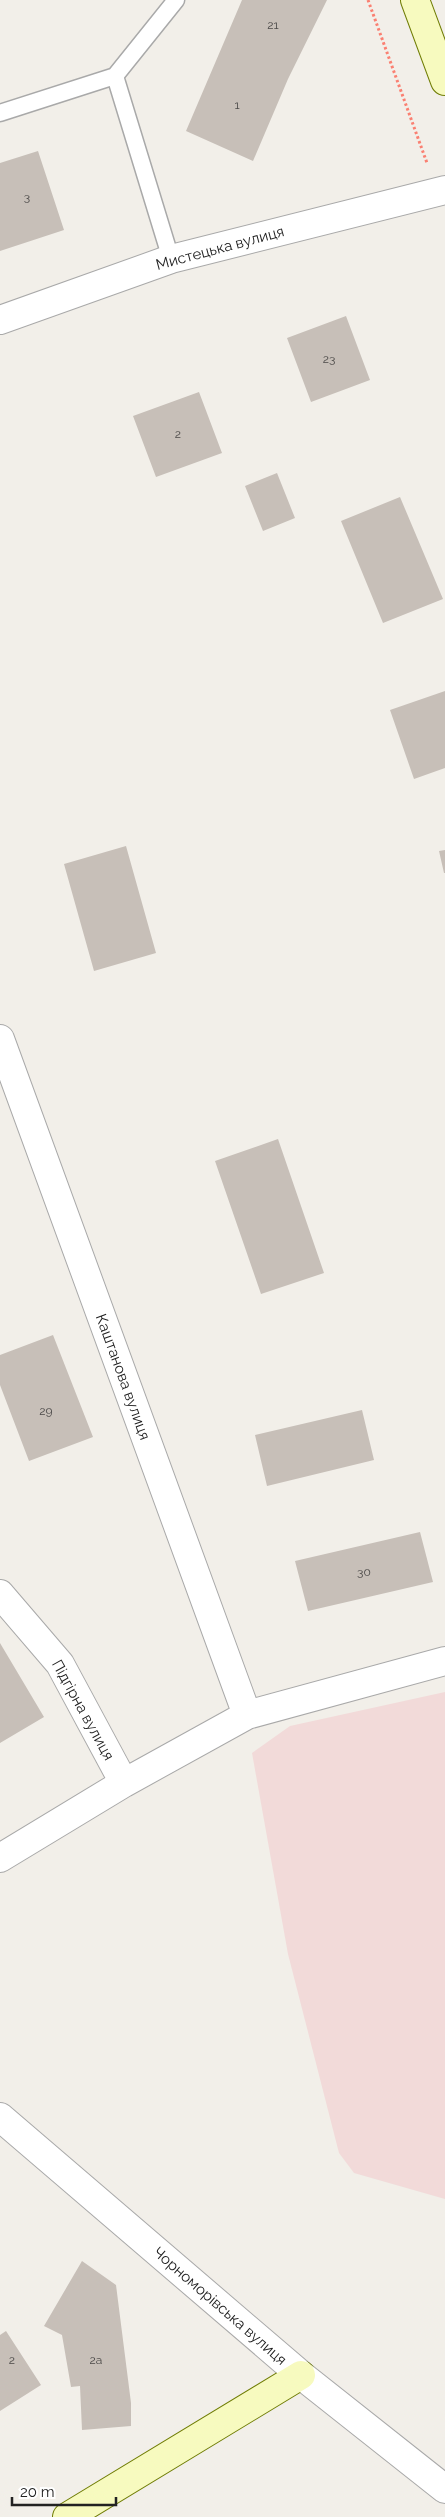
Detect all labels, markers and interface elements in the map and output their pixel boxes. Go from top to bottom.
house number: 21 [267,18,279,32]
house number: 1 [234,98,240,112]
house number: 3 [24,190,30,204]
street label: Мистецька вулиця [154,222,286,274]
house number: 23 [323,352,335,366]
house number: 2 [175,427,181,441]
street label: Каштанова вулиця [92,1312,154,1442]
house number: 29 [39,1404,53,1418]
house number: 30 [357,1565,371,1579]
street label: Підгірна вулиця [48,1657,118,1763]
street label: Чорноморівська вулиця [150,2243,290,2369]
house number: 2 [9,2353,15,2367]
house number: 2а [90,2353,102,2367]
scale bar [12,2474,116,2506]
text: 20 m [20,2483,55,2501]

